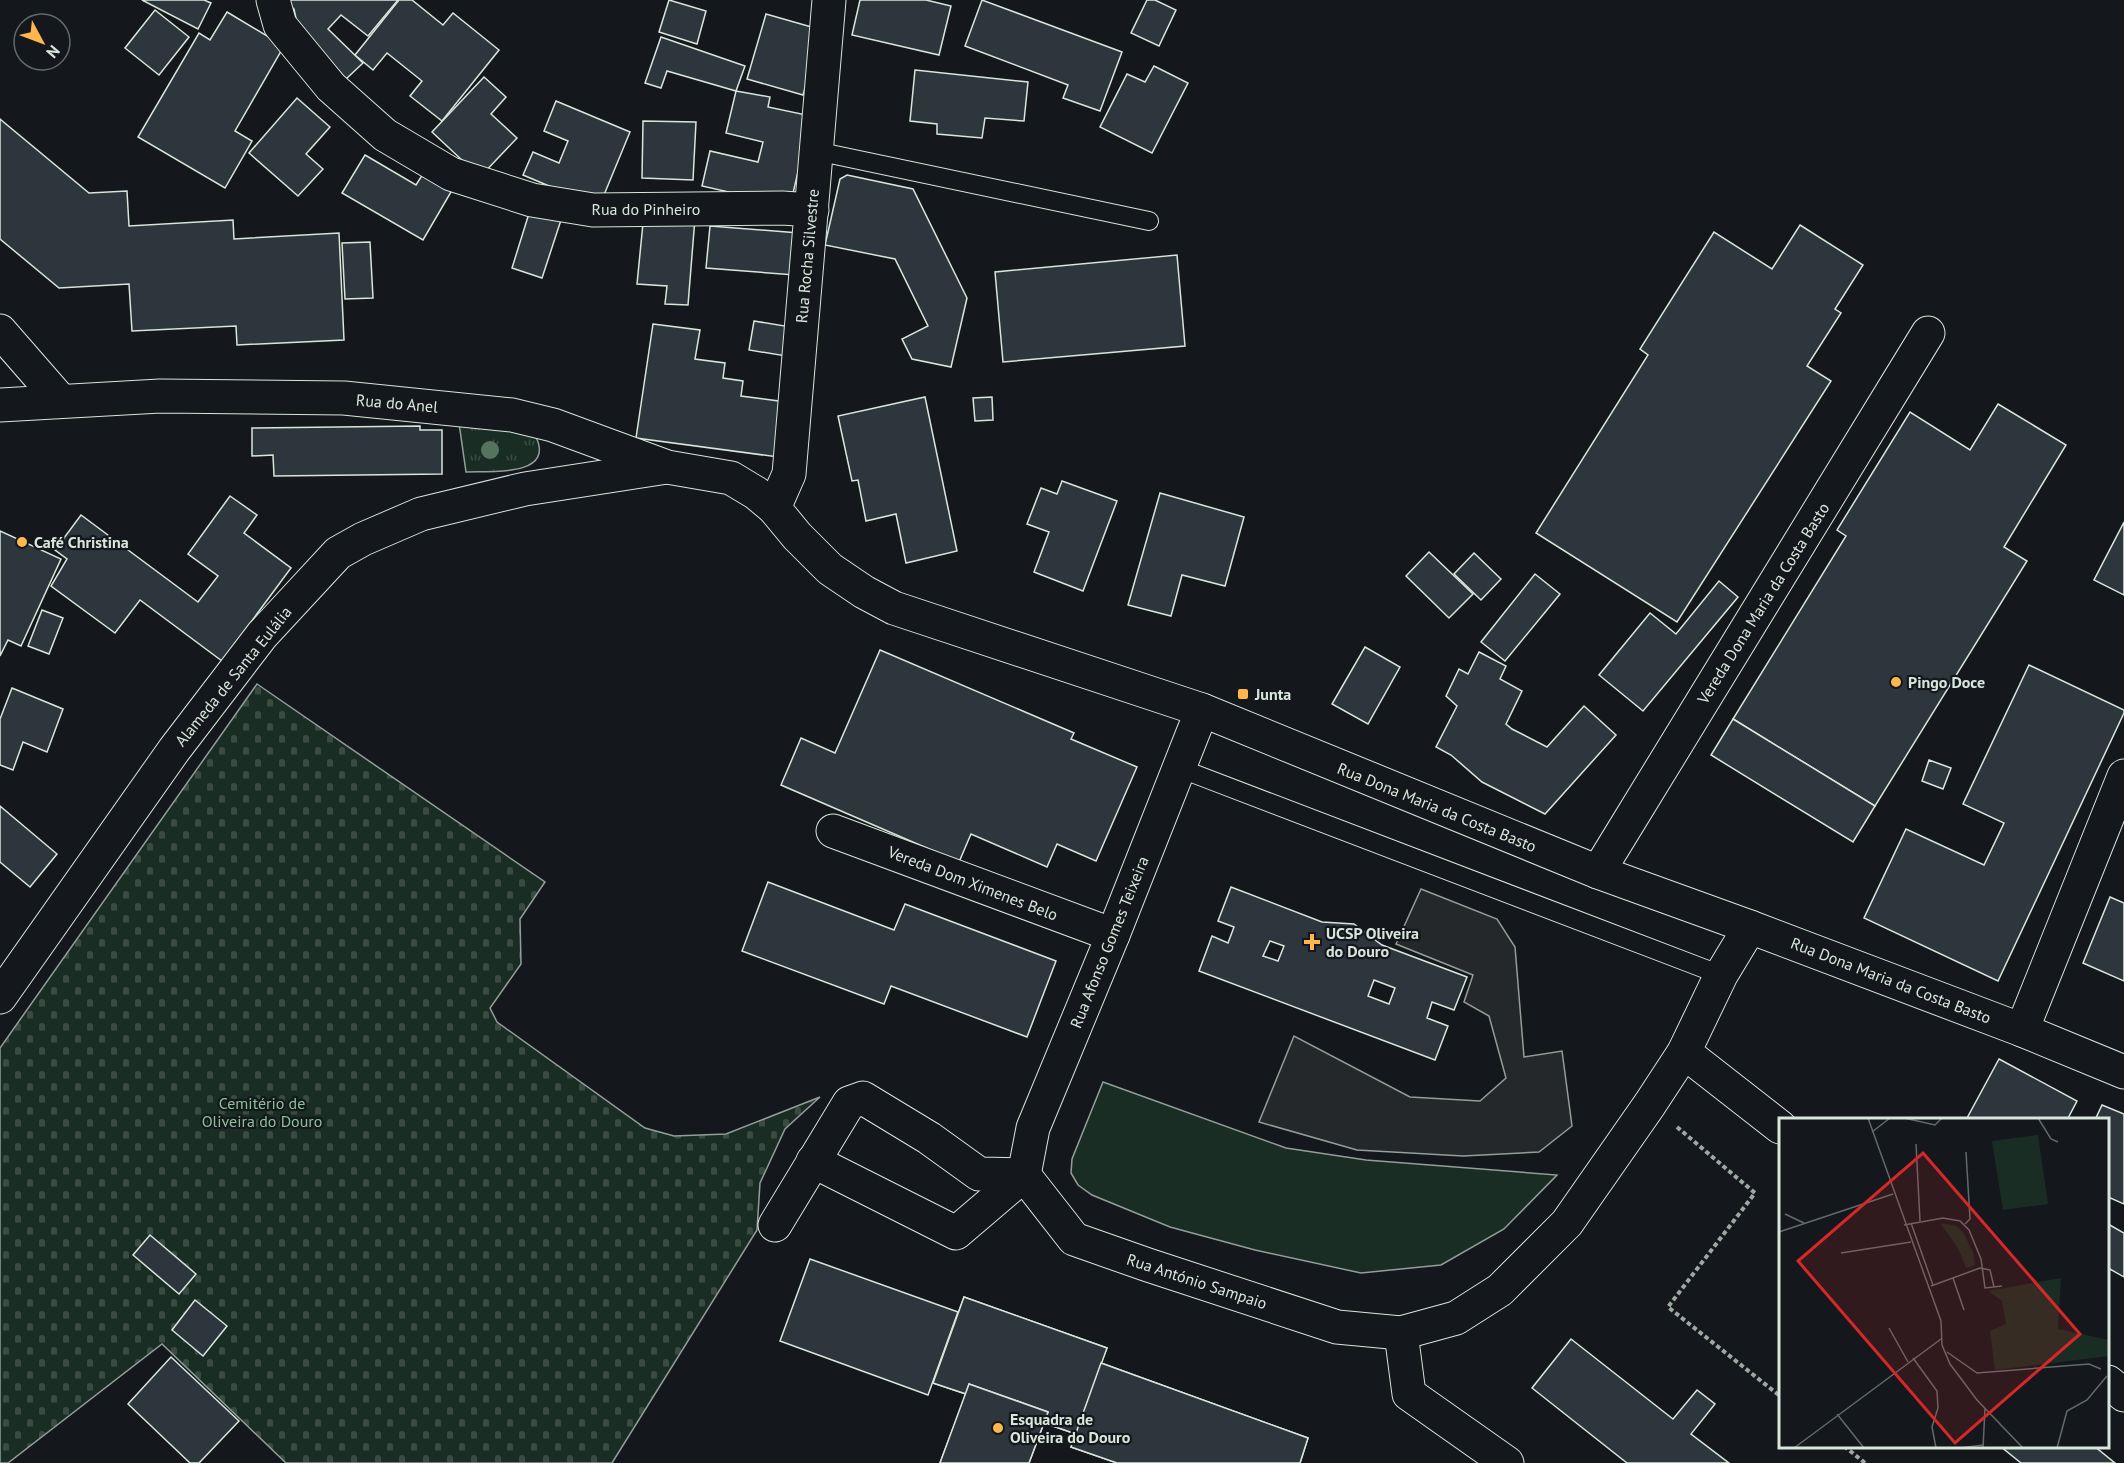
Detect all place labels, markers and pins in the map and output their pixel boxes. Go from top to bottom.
place label: Café Christina [34,532,129,552]
marker: Café Christina [15,535,29,549]
place label: Pingo Doce [1908,672,1985,692]
marker: Pingo Doce [1889,675,1903,689]
place label: Junta [1254,684,1291,704]
marker: Junta [1236,687,1250,701]
place label: UCSP Oliveira do Douro [1326,923,1419,961]
marker: UCSP Oliveira do Douro [1303,933,1321,951]
place label: Esquadra de Oliveira do Douro [1010,1409,1131,1447]
marker: Esquadra de Oliveira do Douro [991,1421,1005,1435]

